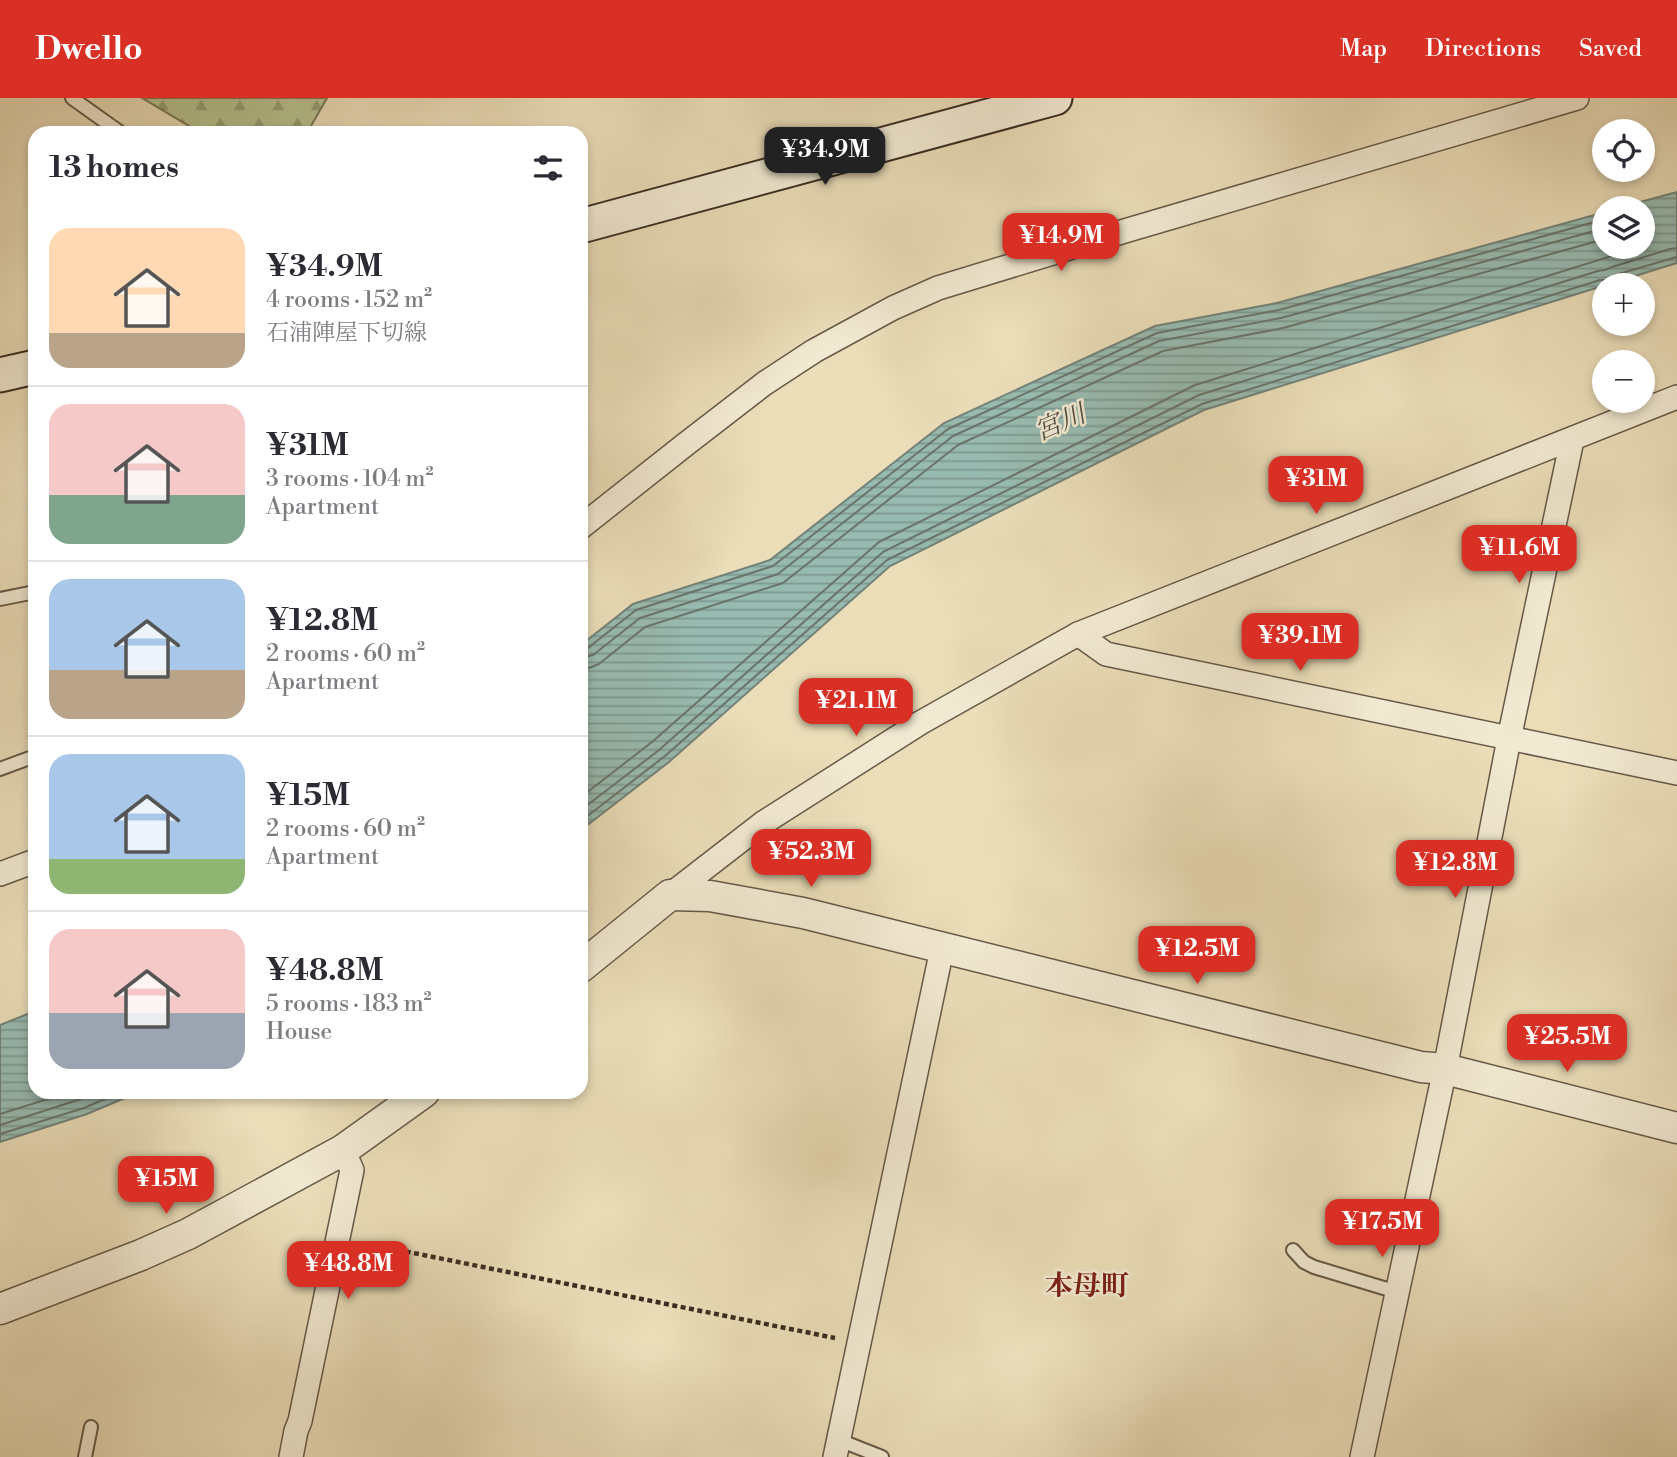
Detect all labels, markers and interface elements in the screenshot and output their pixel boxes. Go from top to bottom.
text: Dwello [35,29,143,70]
text: Map [1340,34,1387,64]
text: Directions [1425,34,1541,64]
text: Saved [1579,34,1642,64]
map controls [1592,119,1655,413]
button: locate [1592,119,1655,182]
pin: ¥34.9M [768,127,882,187]
text: ¥34.9M [780,136,870,164]
text: 13 homes [49,149,179,187]
icon: filters [529,149,567,187]
button: layers [1592,196,1655,259]
pin: ¥14.9M [1004,214,1118,273]
text: ¥14.9M [1018,222,1104,250]
text: ¥34.9M [266,248,383,286]
icon: home [105,256,189,340]
button: + [1592,273,1655,336]
text: 4 rooms · 152 m² [266,286,432,314]
text: 石浦陣屋下切線 [266,319,427,347]
button: − [1592,350,1655,413]
water label: 宮川 [1030,397,1093,448]
text: ¥31M [266,427,349,465]
icon: home [105,432,189,516]
pin: ¥31M [1275,456,1357,516]
text: 3 rooms · 104 m² [266,465,434,493]
text: ¥31M [1284,465,1348,493]
text: Apartment [266,493,379,521]
pin: ¥11.6M [1462,526,1576,585]
text: ¥11.6M [1478,534,1560,562]
text: ¥12.8M [266,602,378,640]
icon: home [105,607,189,691]
pin: ¥39.1M [1243,614,1357,673]
text: ¥39.1M [1258,622,1342,650]
text: 2 rooms · 60 m² [266,640,425,668]
text: Apartment [266,668,379,696]
pin: ¥21.1M [799,678,913,738]
text: ¥21.1M [815,687,897,715]
text: ¥15M [266,777,350,815]
icon: home [105,782,189,866]
text: 2 rooms · 60 m² [266,815,425,843]
pin: ¥52.3M [754,830,868,889]
text: ¥52.3M [767,838,855,866]
pin: ¥12.8M [1398,840,1512,900]
text: Apartment [266,843,379,871]
text: ¥12.8M [1412,849,1498,877]
pin: ¥12.5M [1140,926,1254,986]
text: ¥12.5M [1154,935,1240,963]
text: ¥48.8M [266,952,383,990]
icon: home [105,957,189,1041]
text: 5 rooms · 183 m² [266,990,432,1018]
pin: ¥25.5M [1510,1014,1624,1074]
text: House [266,1018,332,1046]
text: ¥25.5M [1523,1023,1611,1051]
pin: ¥15M [125,1156,207,1216]
text: ¥15M [134,1165,198,1193]
pin: ¥17.5M [1325,1200,1439,1259]
text: ¥17.5M [1341,1208,1423,1236]
pin: ¥48.8M [291,1242,405,1301]
text: ¥48.8M [303,1250,393,1278]
district label: 本母町 [1045,1269,1129,1304]

